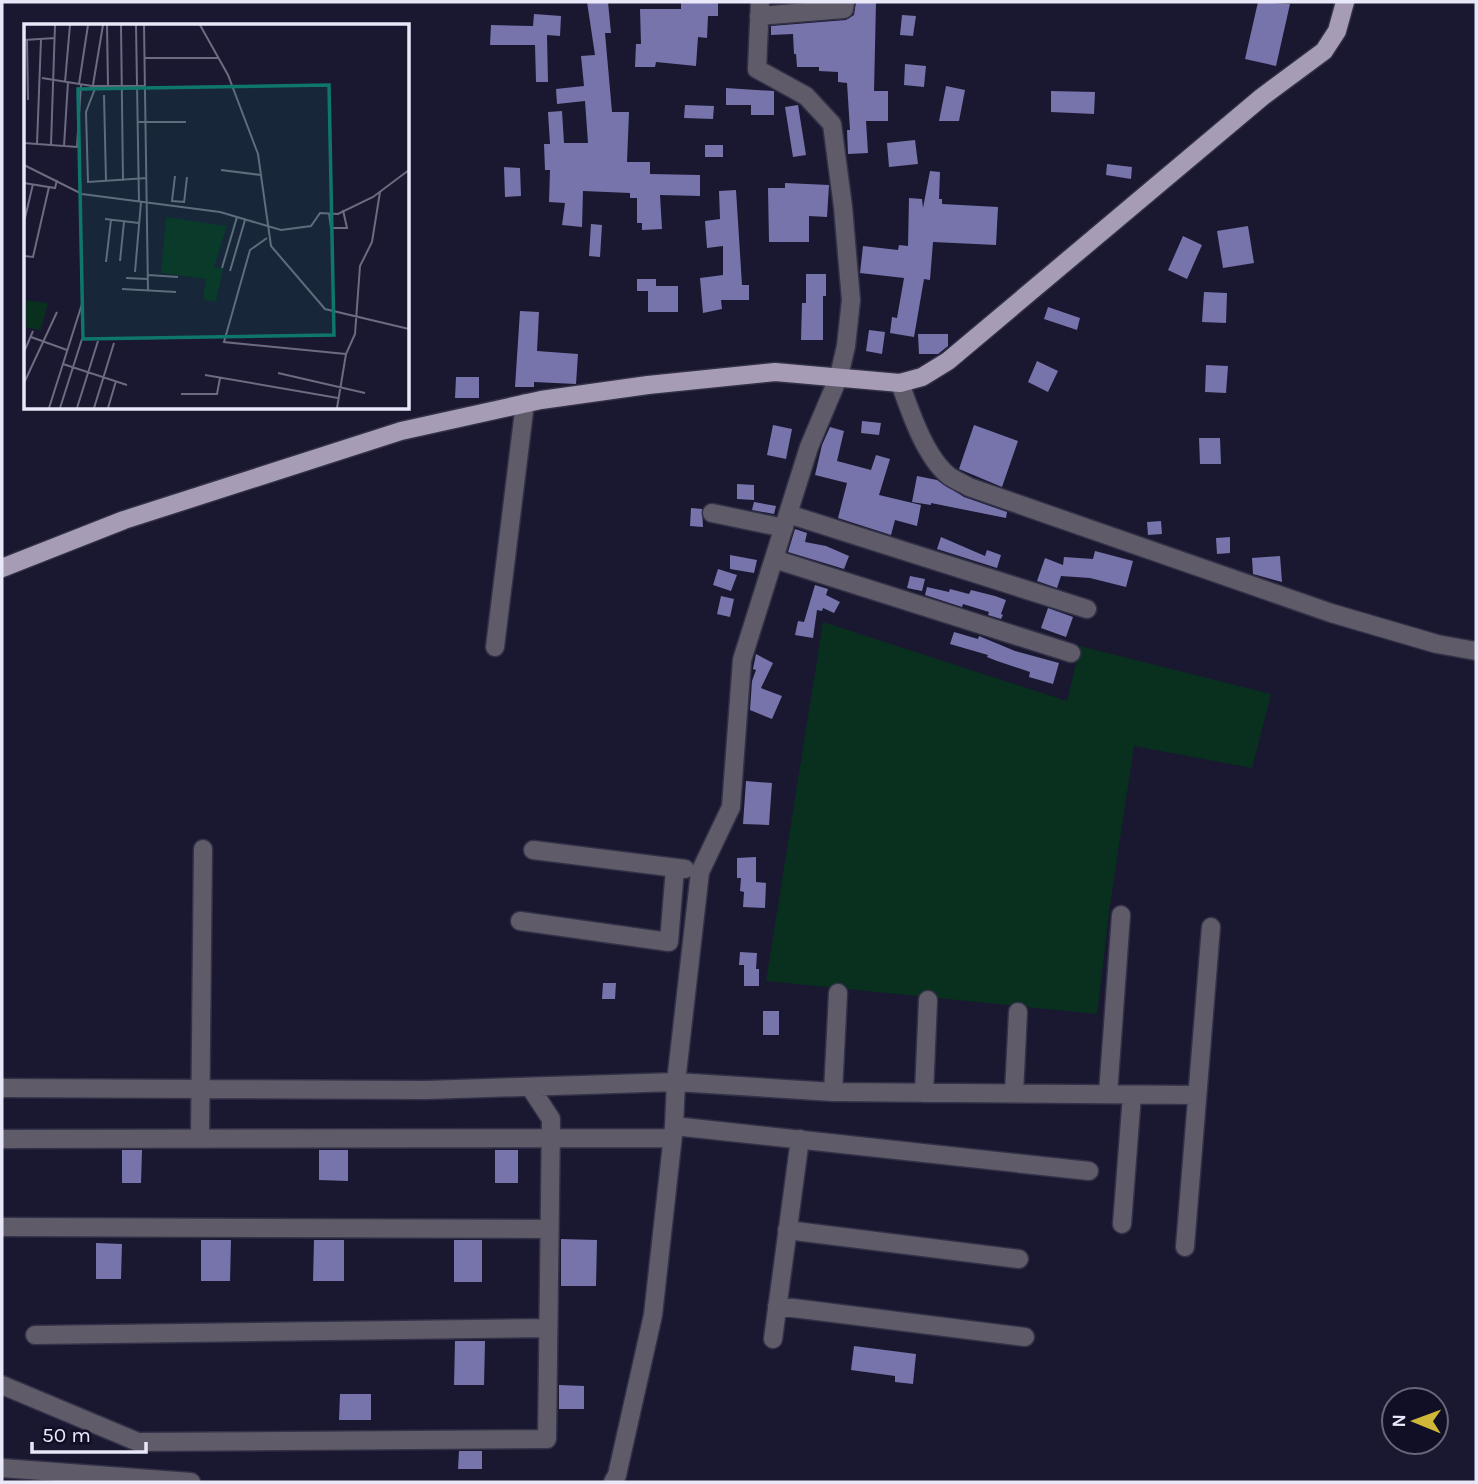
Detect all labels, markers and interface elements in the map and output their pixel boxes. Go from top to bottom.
inset map [24,24,410,410]
north arrow [1380,1386,1450,1456]
scale bar [32,1410,145,1454]
text: N [1388,1414,1410,1428]
text: 50 m [42,1423,91,1447]

